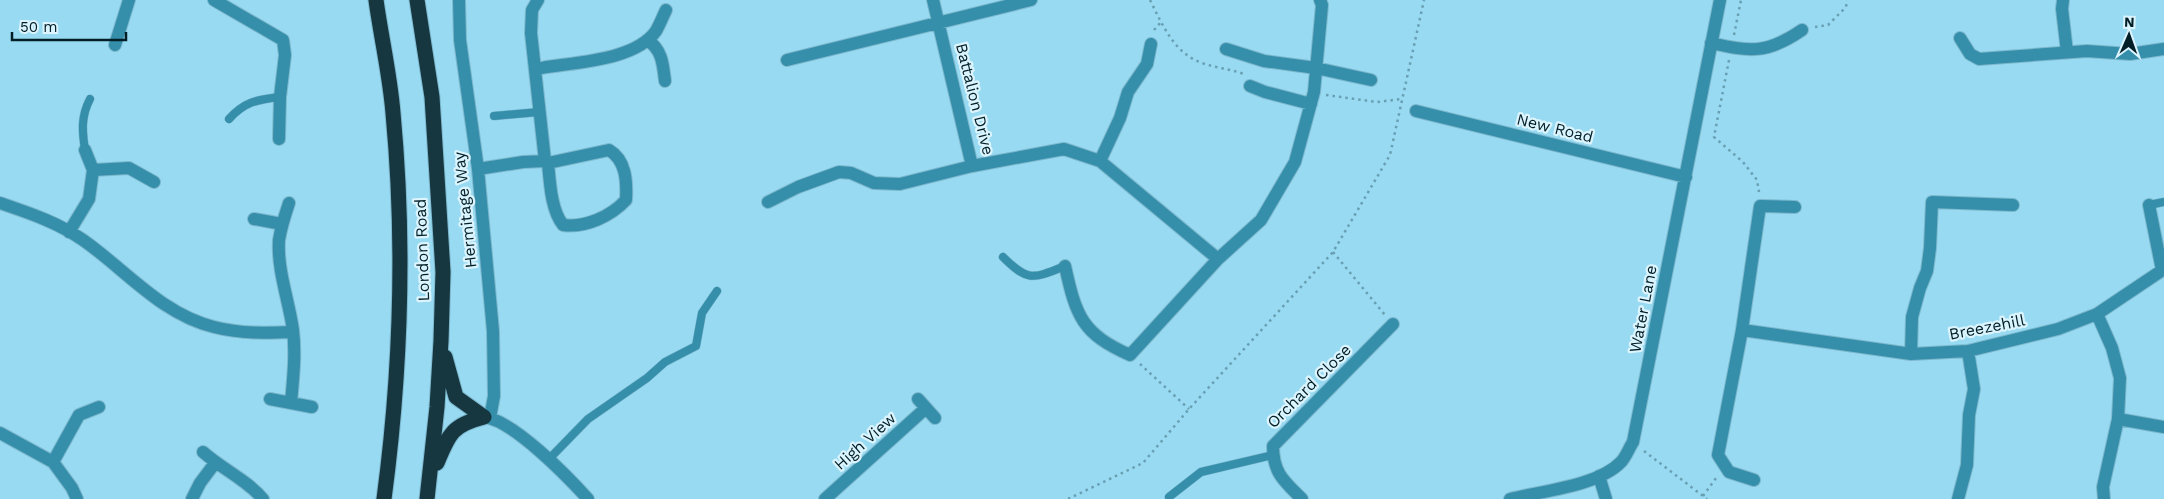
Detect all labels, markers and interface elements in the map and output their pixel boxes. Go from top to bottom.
scale bar [12,10,126,42]
north arrow [2104,10,2154,60]
text: N [2124,14,2135,30]
text: 50 m [20,18,57,36]
street label: Battalion Drive [952,41,998,157]
street label: New Road [1515,109,1595,147]
street label: Hermitage Way [449,150,481,269]
street label: London Road [411,198,433,302]
street label: Water Lane [1625,264,1661,354]
street label: Breezehill [1947,310,2027,344]
street label: Orchard Close [1263,340,1355,432]
street label: High View [830,408,900,474]

